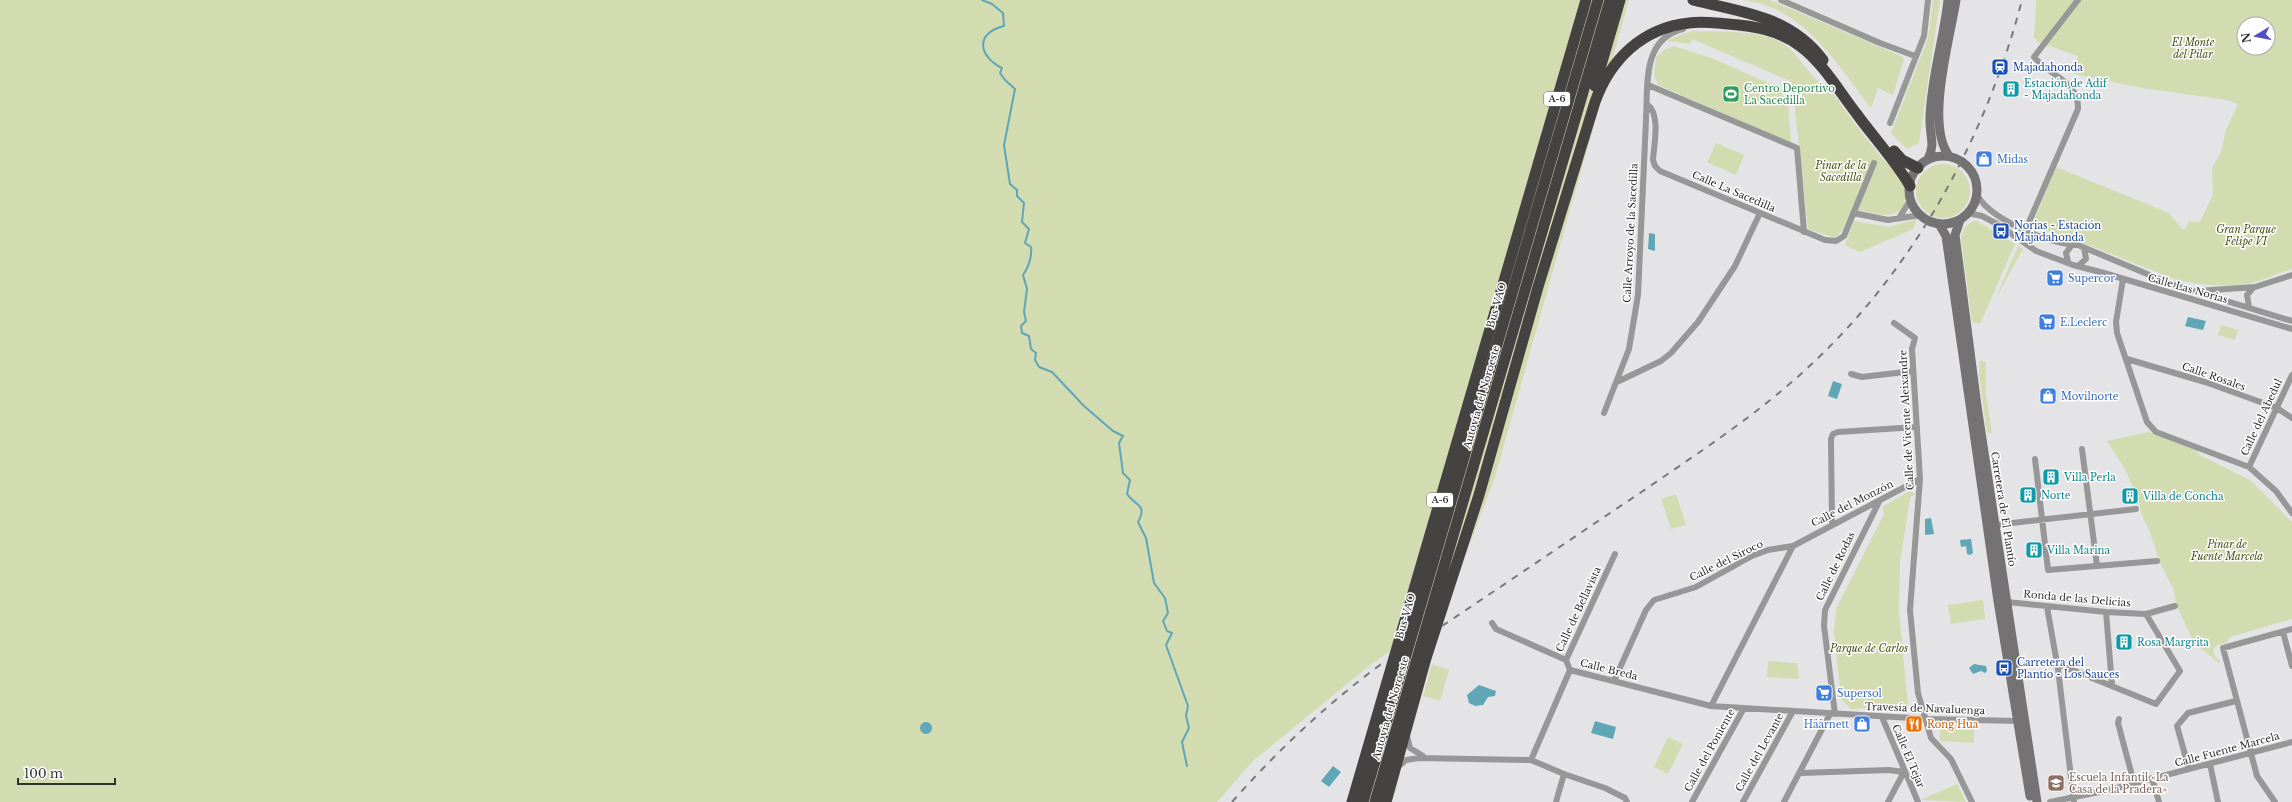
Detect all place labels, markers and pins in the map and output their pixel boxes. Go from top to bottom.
station icon: Majadahonda [1990,57,2010,77]
place label: Majadahonda [2013,61,2083,74]
place label: Estación de Adif - Majadahonda [2024,77,2109,102]
building icon: Estación de Adif - Majadahonda [2001,79,2021,99]
place label: Centro Deportivo La Sacedilla [1744,82,1835,107]
sports icon: Centro Deportivo La Sacedilla [1721,84,1741,104]
shop icon: Midas [1974,149,1994,169]
place label: Midas [1997,153,2029,166]
place label: Norias - Estación Majadahonda [2014,219,2101,244]
bus stop icon: Norias - Estación Majadahonda [1991,221,2011,241]
supermarket icon: Supercor [2045,268,2065,288]
place label: Supercor [2068,272,2115,285]
supermarket icon: E.Leclerc [2037,312,2057,332]
place label: E.Leclerc [2060,316,2108,329]
shop icon: Movilnorte [2038,386,2058,406]
place label: Movilnorte [2061,390,2119,403]
building icon: Villa Perla [2041,467,2061,487]
place label: Villa Perla [2063,471,2116,484]
building icon: Norte [2018,485,2038,505]
building icon: Villa de Concha [2120,486,2140,506]
place label: Norte [2041,489,2071,502]
place label: Villa de Concha [2142,490,2224,503]
building icon: Villa Marina [2024,540,2044,560]
place label: Villa Marina [2046,544,2110,557]
building icon: Rosa Margrita [2114,632,2134,652]
place label: Rosa Margrita [2137,636,2209,649]
place label: Carretera del Plantío - Los Sauces [2017,656,2120,681]
bus stop icon: Carretera del Plantío - Los Sauces [1994,658,2014,678]
supermarket icon: Supersol [1814,683,1834,703]
place label: Supersol [1837,687,1882,700]
shop icon: Häärnett [1852,714,1872,734]
restaurant icon: Rong Hua [1904,714,1924,734]
place label: Häärnett [1804,718,1849,731]
place label: Rong Hua [1927,718,1979,731]
place label: Escuela Infantil «La Casa de la Pradera» [2069,771,2169,796]
school or university icon: Escuela Infantil «La Casa de la Pradera» [2046,773,2066,793]

